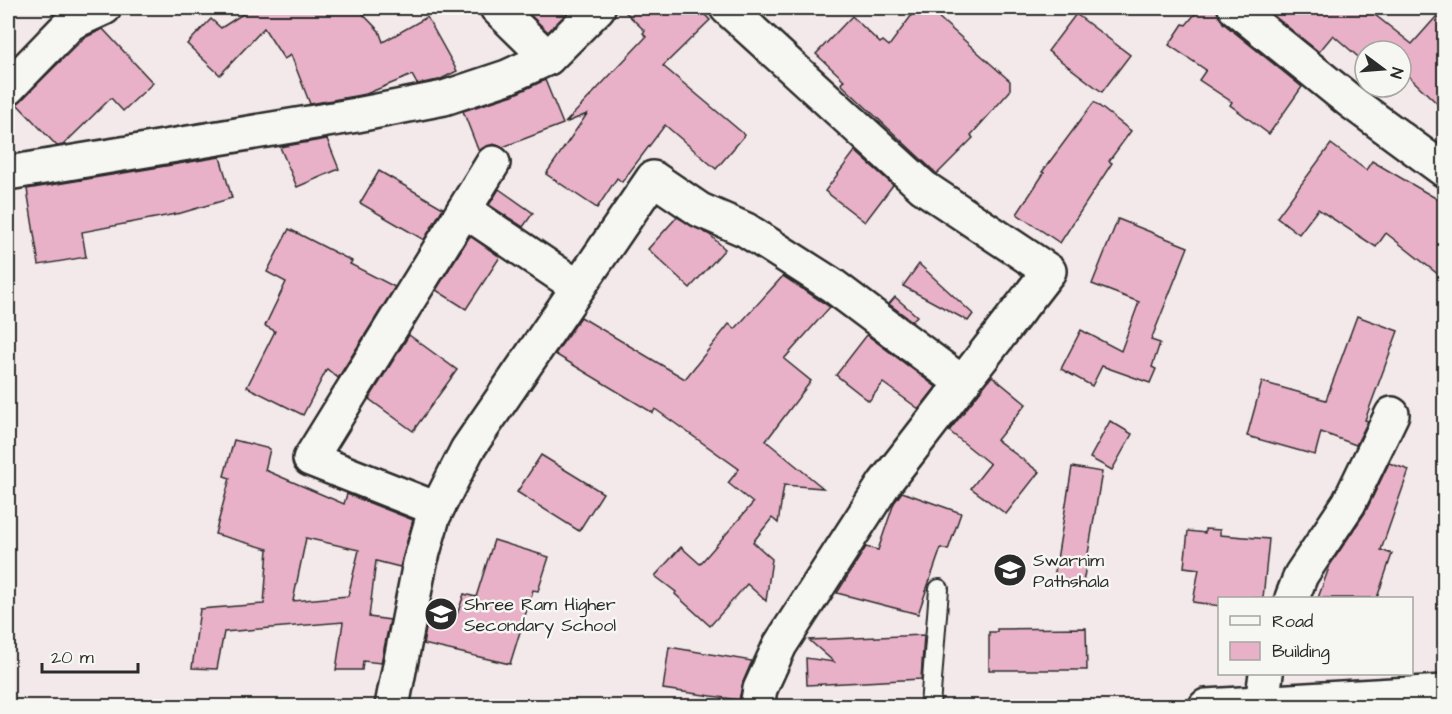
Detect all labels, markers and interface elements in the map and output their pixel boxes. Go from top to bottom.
north arrow [1353,39,1413,99]
text: N [1385,65,1408,81]
place label: Swarnim Pathshala [1033,548,1109,594]
school or university icon: Swarnim Pathshala [992,552,1028,588]
place label: Shree Ram Higher Secondary School [464,592,616,639]
school or university icon: Shree Ram Higher Secondary School [423,596,459,632]
legend [1218,597,1413,675]
text: Road [1272,609,1313,634]
scale bar [42,636,138,674]
text: Building [1272,639,1330,665]
text: 20 m [51,645,94,670]

